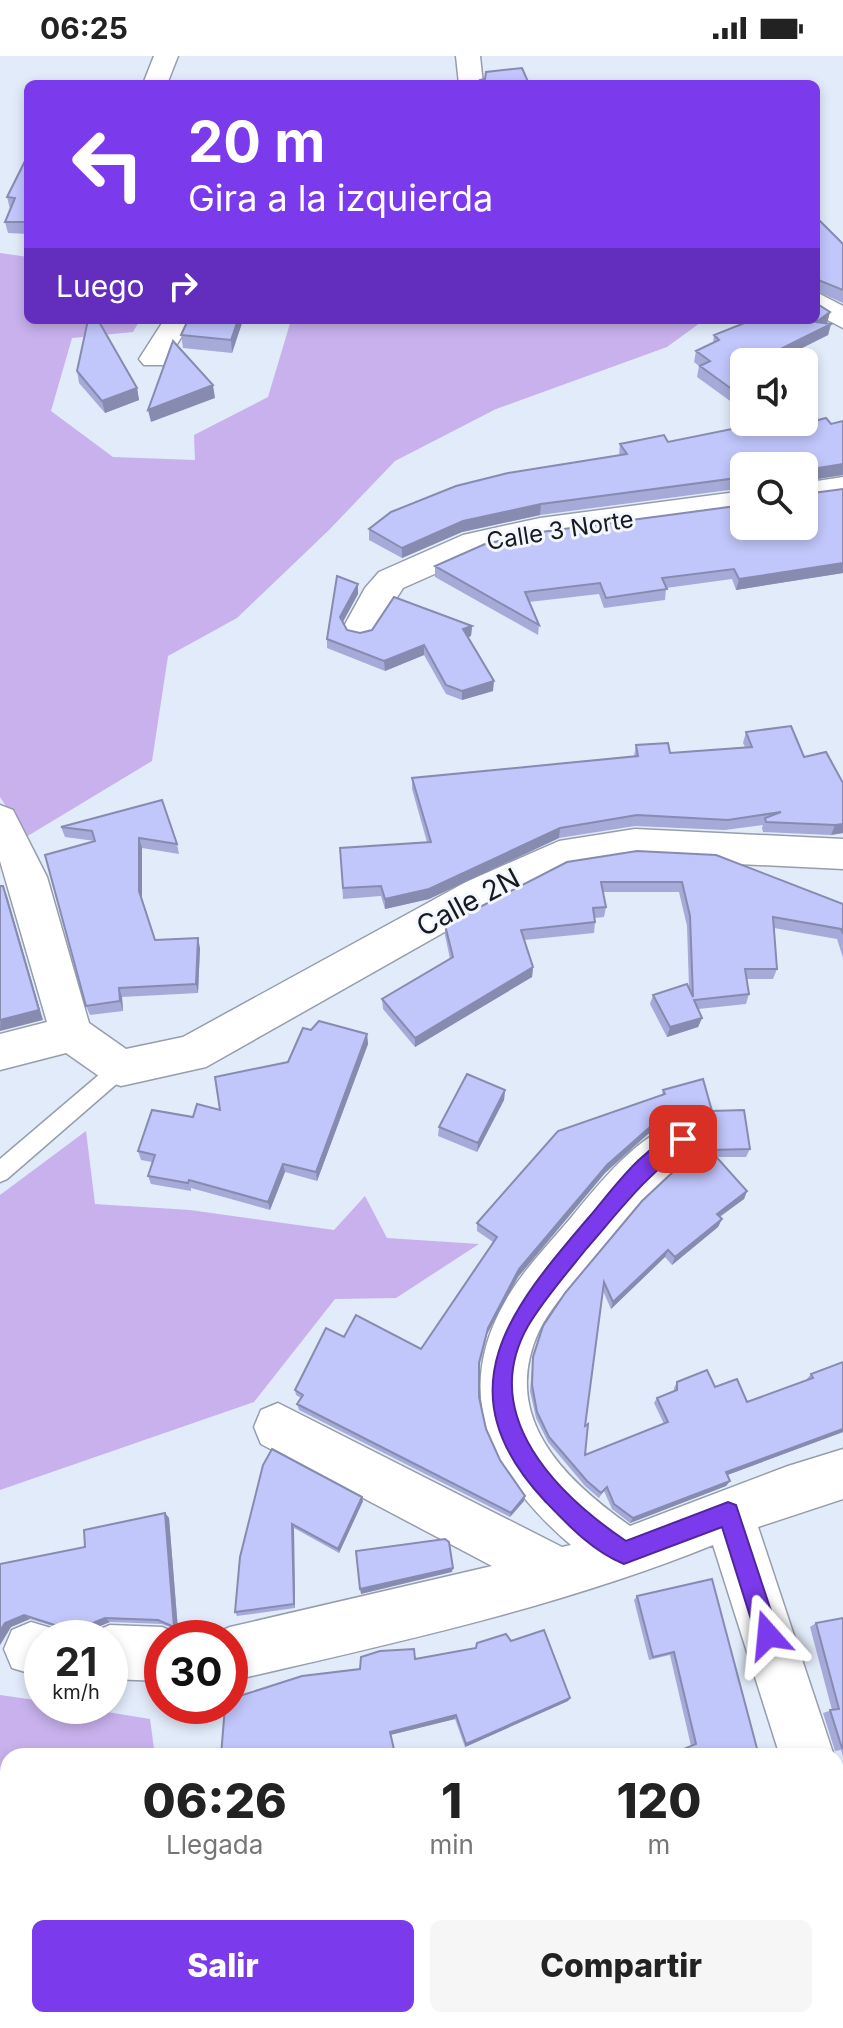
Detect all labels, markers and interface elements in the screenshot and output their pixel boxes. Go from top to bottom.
text: 06:25 [40,10,128,46]
text: 20 m [188,108,325,176]
icon: left [56,112,160,216]
text: Gira a la izquierda [188,176,493,220]
icon: right [161,264,205,308]
text: Luego [56,268,145,304]
map controls [730,348,818,540]
button: sound [730,348,818,436]
button: search [730,452,818,540]
street label: Calle 3 Norte [484,504,636,556]
street label: Calle 2N [411,861,525,943]
pin [649,1105,717,1173]
icon: arrive [661,1117,705,1161]
position arrow [726,1593,810,1677]
speed limit sign: 30 [144,1620,248,1724]
text: 21 [55,1637,97,1686]
text: km/h [52,1680,100,1704]
text: 06:26 [143,1771,287,1830]
text: 1 [441,1771,462,1830]
text: 120 [616,1771,701,1830]
text: Llegada [166,1829,263,1860]
text: min [429,1829,474,1860]
text: m [648,1829,670,1860]
button: Salir [32,1920,414,2012]
button: Compartir [430,1920,812,2012]

